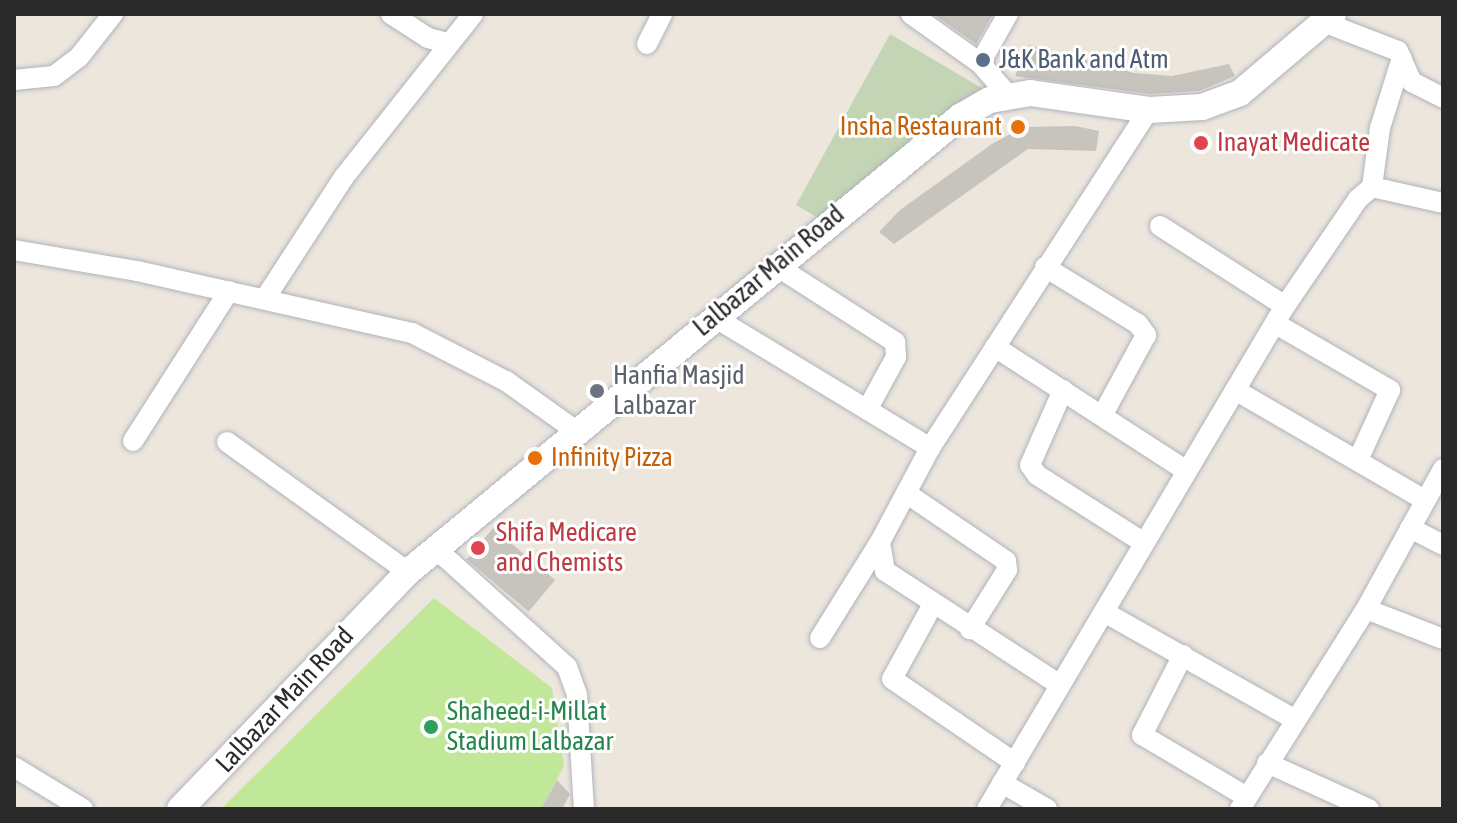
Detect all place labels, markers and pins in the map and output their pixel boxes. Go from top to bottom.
place label: J&K Bank and Atm [999,44,1169,76]
marker: J&K Bank and Atm [974,51,992,69]
place label: Insha Restaurant [840,111,1002,143]
marker: Insha Restaurant [1009,118,1027,136]
place label: Inayat Medicate [1217,127,1370,159]
marker: Inayat Medicate [1192,134,1210,152]
place label: Hanfia Masjid Lalbazar [613,360,745,422]
marker: Hanfia Masjid Lalbazar [588,382,606,400]
place label: Infinity Pizza [551,442,673,474]
marker: Infinity Pizza [526,449,544,467]
place label: Shifa Medicare and Chemists [496,517,637,578]
marker: Shifa Medicare and Chemists [467,537,489,559]
place label: Shaheed-i-Millat Stadium Lalbazar [447,696,613,758]
marker: Shaheed-i-Millat Stadium Lalbazar [422,718,440,736]

